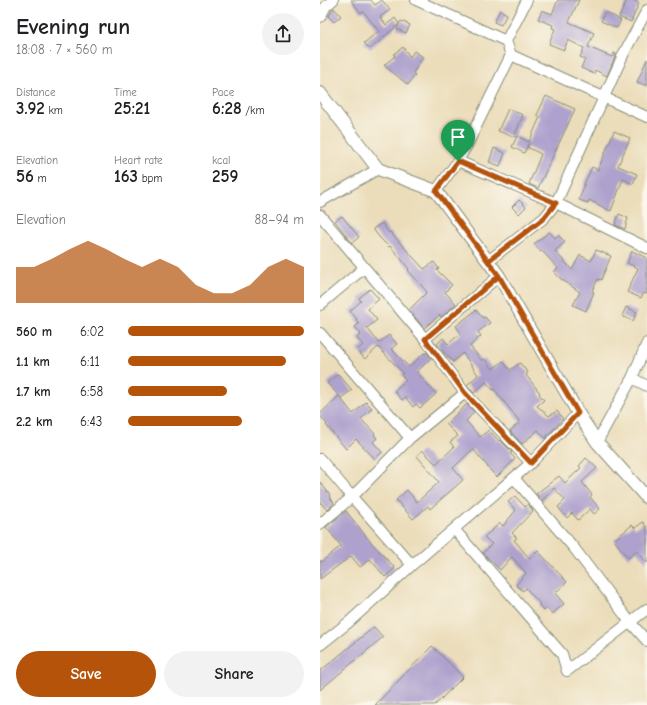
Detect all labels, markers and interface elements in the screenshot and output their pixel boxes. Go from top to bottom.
button: share [262,13,304,55]
text: Evening run [16,14,130,40]
text: 18:08 · 7 × 560 m [16,42,113,57]
text: Distance [16,86,55,99]
text: Time [114,86,137,99]
text: Pace [212,86,234,99]
text: 3.92 [16,99,45,118]
text: 25:21 [114,99,150,118]
text: 6:28 [212,99,242,118]
text: km [45,104,63,117]
text: /km [242,104,265,117]
pin [441,120,475,161]
icon: arrive [447,126,469,148]
text: Elevation [16,154,58,167]
text: Heart rate [114,154,163,167]
text: kcal [212,154,230,167]
text: 56 [16,167,34,186]
text: 163 [114,167,138,186]
text: 259 [212,167,238,186]
text: m [34,172,47,185]
text: bpm [138,172,162,185]
text: Elevation [16,212,66,227]
text: 88–94 m [255,212,304,227]
text: 560 m [16,324,52,339]
text: 6:02 [80,324,104,339]
text: 1.1 km [16,354,50,369]
text: 6:11 [80,354,100,369]
text: 1.7 km [16,384,51,399]
text: 6:58 [80,384,103,399]
text: 2.2 km [16,414,53,429]
text: 6:43 [80,414,102,429]
button: Save [16,651,156,697]
button: Share [164,651,304,697]

